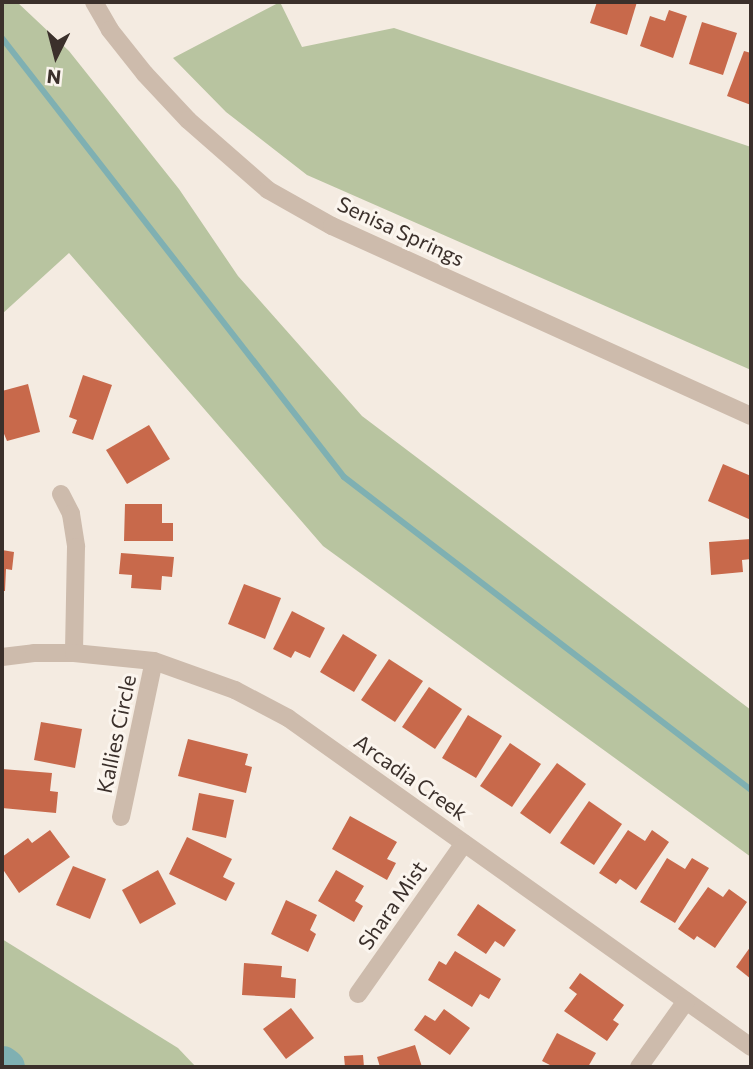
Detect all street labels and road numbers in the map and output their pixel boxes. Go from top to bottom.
street label: Senisa Springs [334,191,468,271]
street label: Kallies Circle [91,672,141,796]
street label: Arcadia Creek [350,729,472,825]
street label: Shara Mist [352,856,432,954]

